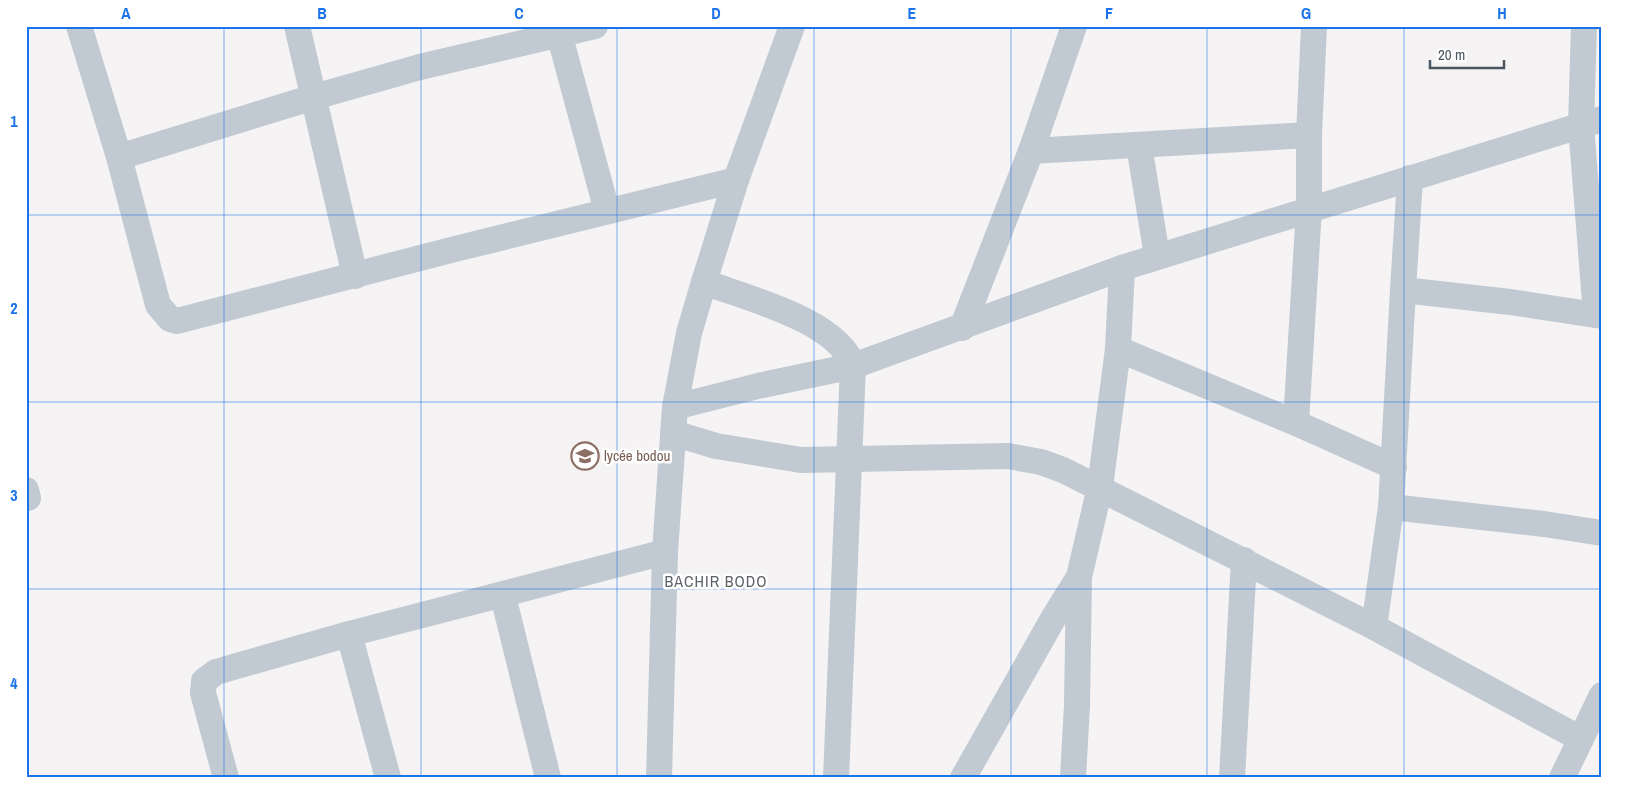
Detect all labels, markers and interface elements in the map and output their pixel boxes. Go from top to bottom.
text: A [121,2,131,24]
text: B [317,2,327,24]
text: C [514,2,524,24]
text: D [711,2,721,24]
text: E [908,2,917,24]
text: F [1105,2,1113,24]
text: G [1301,2,1311,24]
text: H [1497,2,1507,24]
scale bar [1430,38,1504,70]
text: 20 m [1438,44,1465,65]
text: 1 [10,110,18,132]
text: 2 [10,297,18,319]
school or university icon: lycée bodou [570,441,600,471]
place label: lycée bodou [604,445,670,466]
text: 3 [10,484,18,506]
district label: BACHIR BODO [665,570,767,592]
text: 4 [10,672,18,694]

